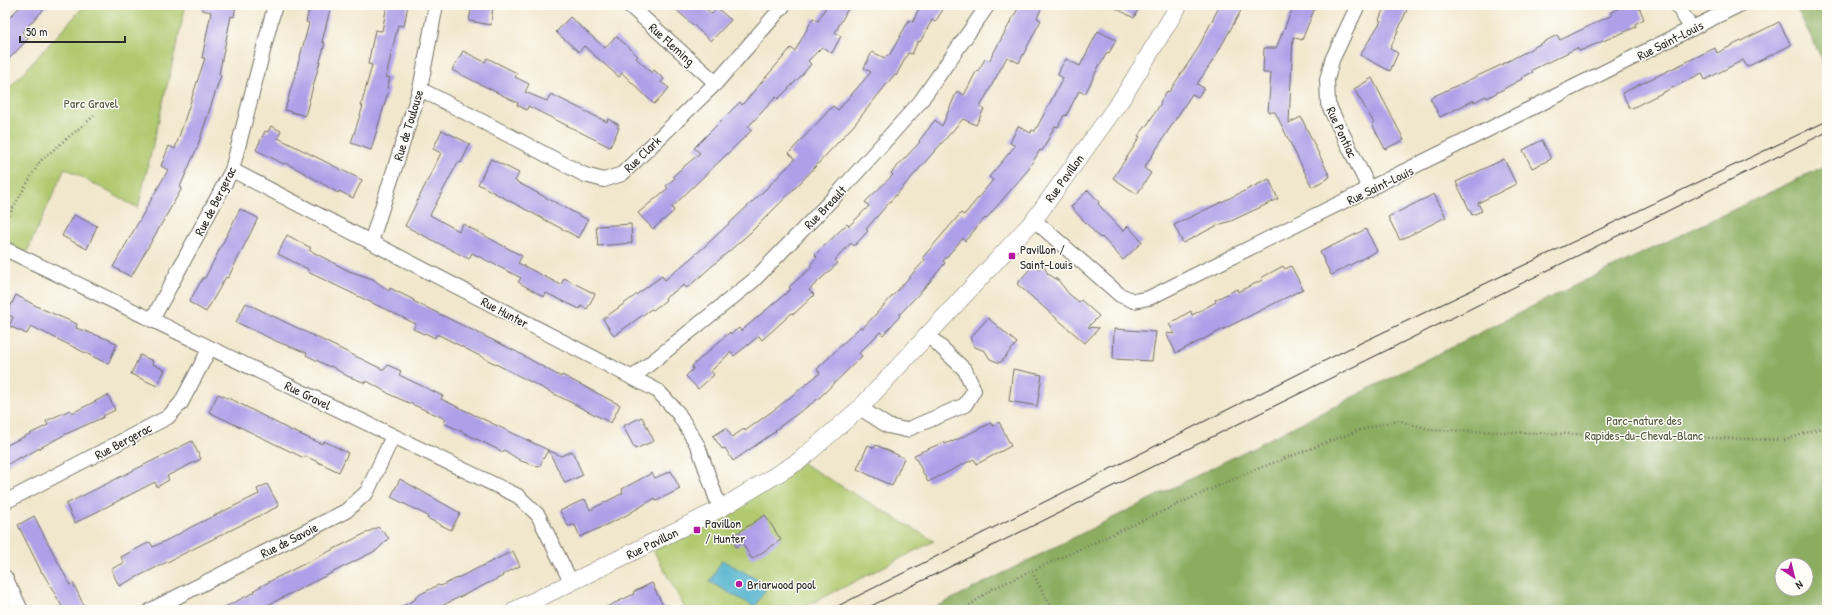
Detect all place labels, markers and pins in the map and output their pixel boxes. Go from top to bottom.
place label: Pavillon / Saint-Louis [1020,240,1073,273]
marker: Pavillon / Saint-Louis [1007,251,1017,261]
place label: Pavillon / Hunter [705,514,745,547]
marker: Pavillon / Hunter [692,525,702,535]
place label: Briarwood pool [747,575,816,593]
marker: Briarwood pool [734,579,744,589]

